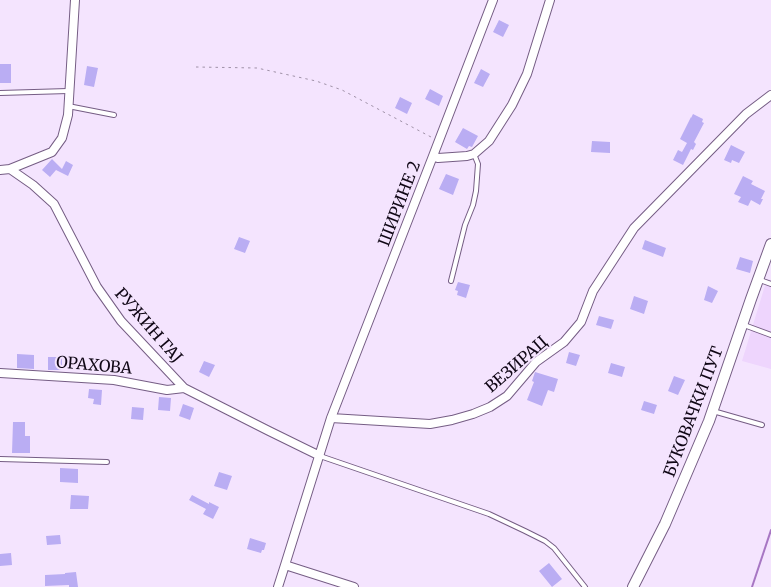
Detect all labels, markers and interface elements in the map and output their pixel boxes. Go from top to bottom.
street label: ШИРИНЕ 2 [375,159,425,249]
street label: РУЖИН ГАЈ [110,285,186,367]
street label: ВЕЗИРАЦ [482,333,552,397]
street label: БУКОВАЧКИ ПУТ [660,344,728,480]
street label: ОРАХОВА [55,353,133,379]

